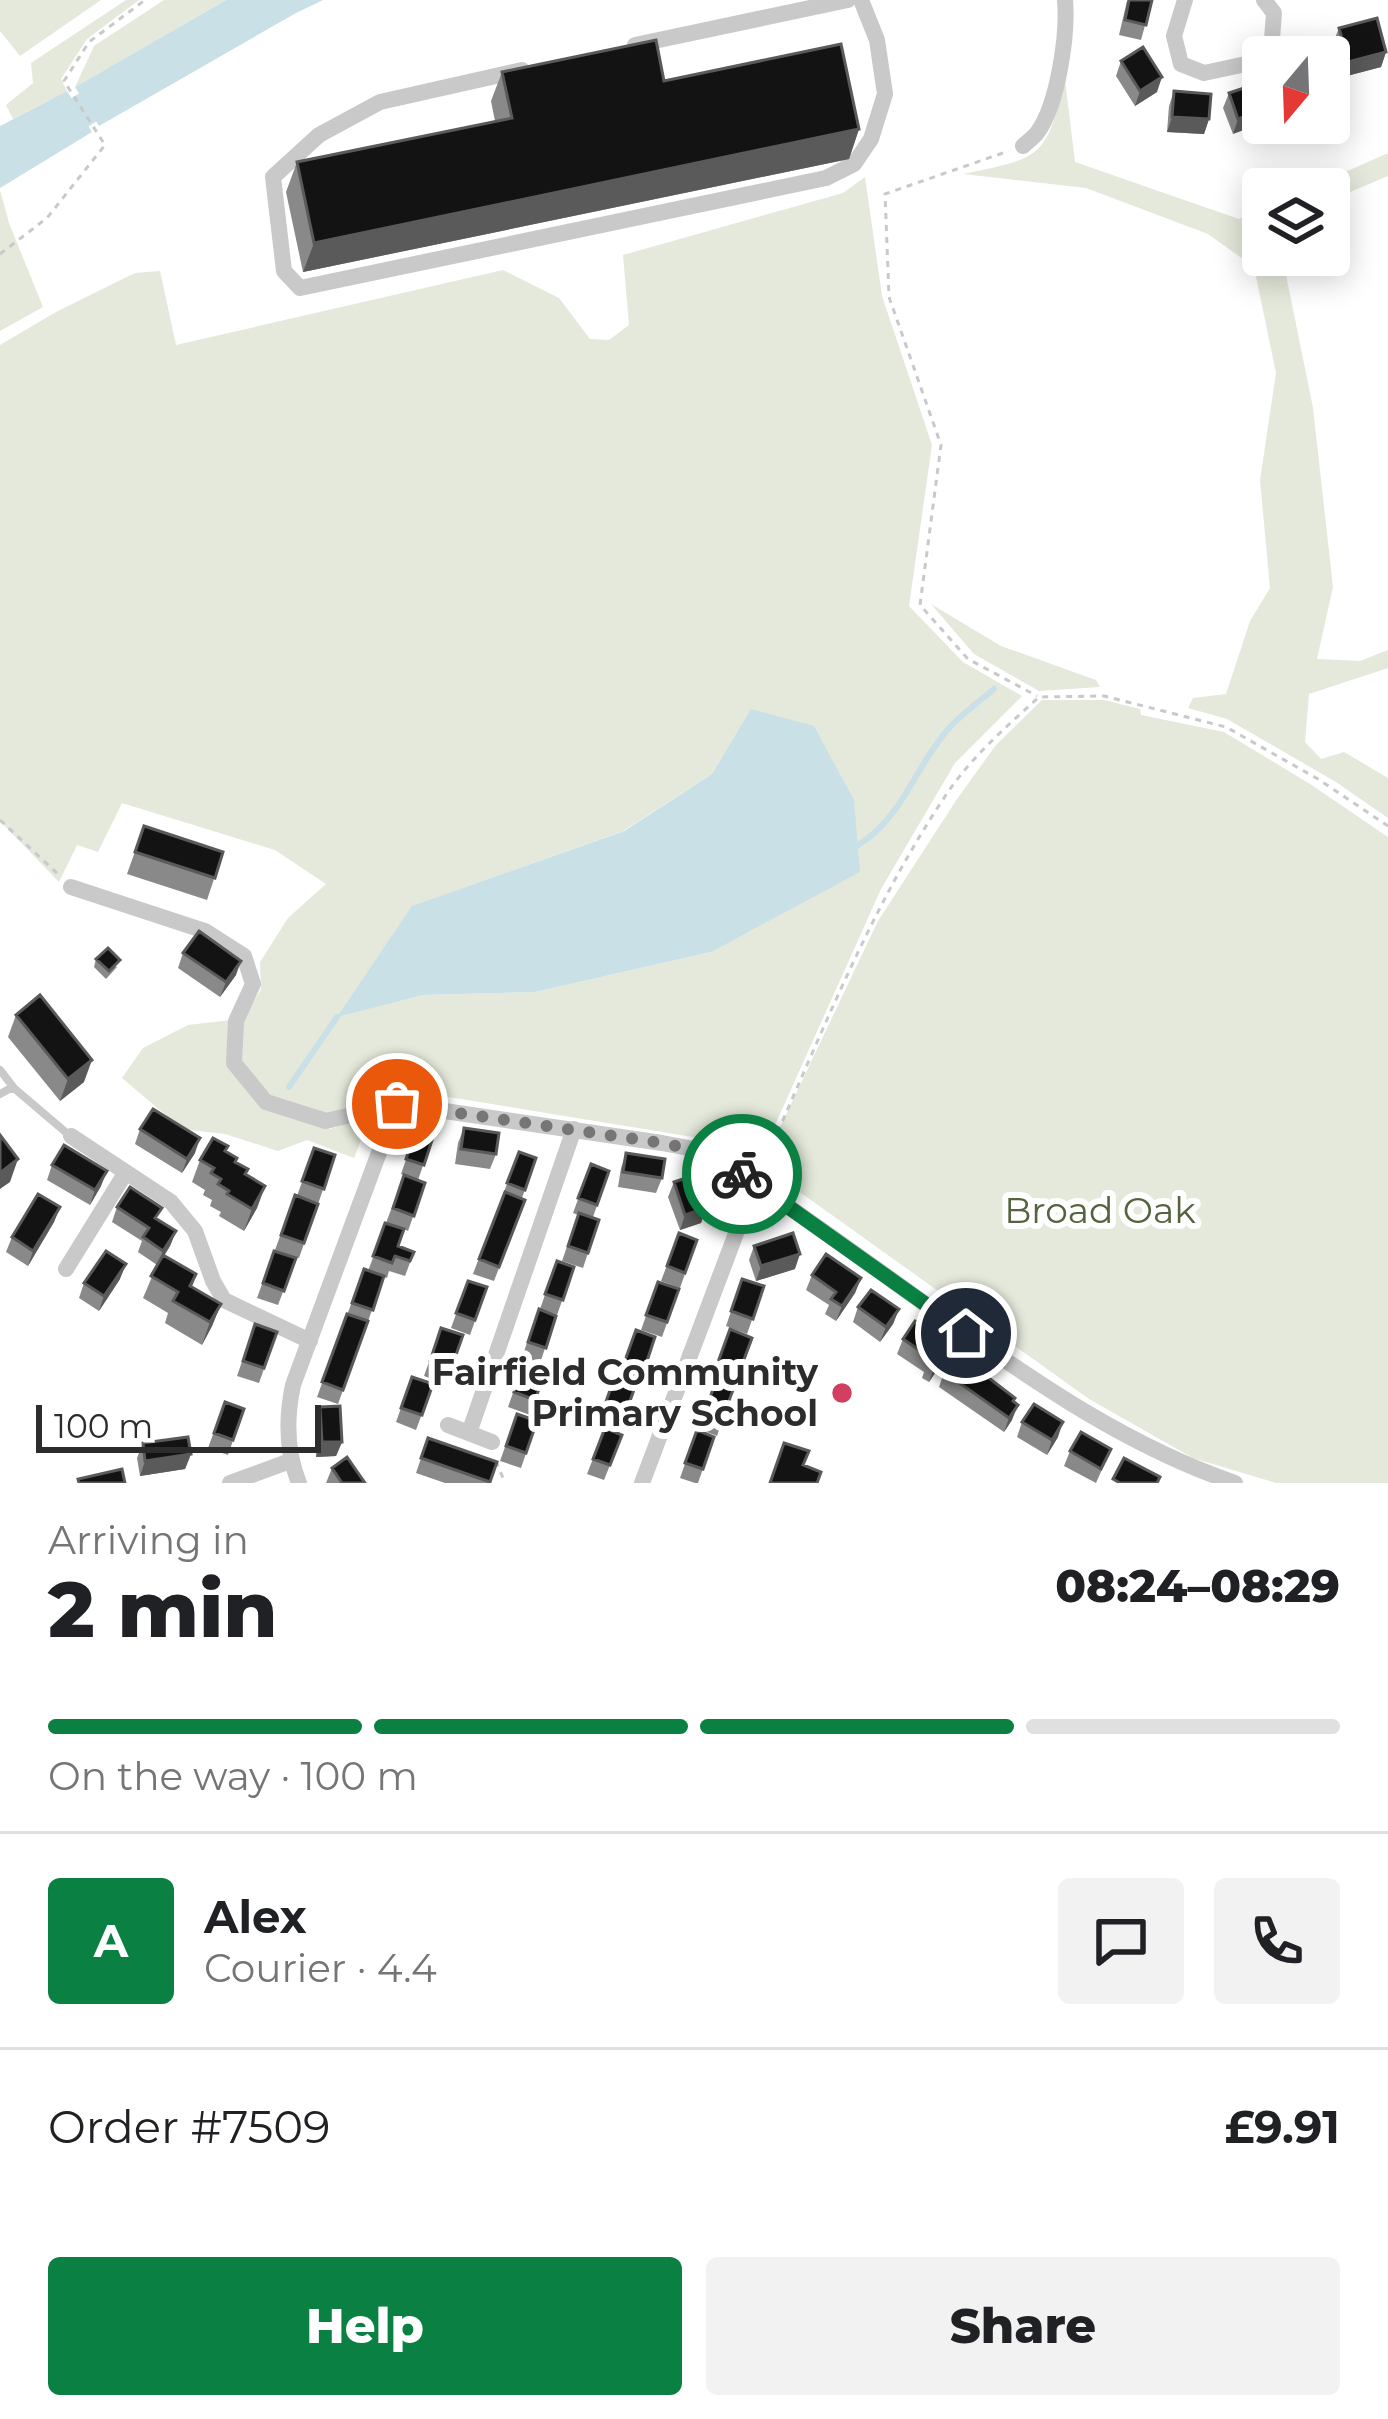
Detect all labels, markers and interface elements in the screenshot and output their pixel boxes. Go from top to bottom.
north arrow [1242,36,1350,144]
map controls [1242,36,1350,276]
button: layers [1242,168,1350,276]
pin [346,1053,448,1155]
icon: bag [364,1071,430,1137]
courier [682,1114,802,1234]
icon: bike [709,1141,775,1207]
park label: Broad Oak [1004,1188,1196,1232]
pin [915,1282,1017,1384]
icon: home [933,1300,999,1366]
place label: Fairfield Community Primary School [432,1350,818,1435]
marker: Fairfield Community Primary School [829,1380,855,1406]
scale bar [36,1399,321,1452]
text: 100 m [54,1406,153,1446]
text: Arriving in [48,1516,249,1564]
text: 08:24–08:29 [1055,1558,1340,1613]
text: 2 min [48,1561,278,1657]
text: On the way · 100 m [48,1752,418,1800]
button: chat [1058,1878,1184,2004]
button: phone [1214,1878,1340,2004]
text: Alex [204,1889,307,1944]
text: A [94,1913,128,1968]
text: Courier · 4.4 [204,1944,437,1992]
text: Order #7509 [48,2099,330,2154]
text: £9.91 [1225,2099,1340,2154]
button: Help [48,2257,682,2395]
button: Share [706,2257,1340,2395]

